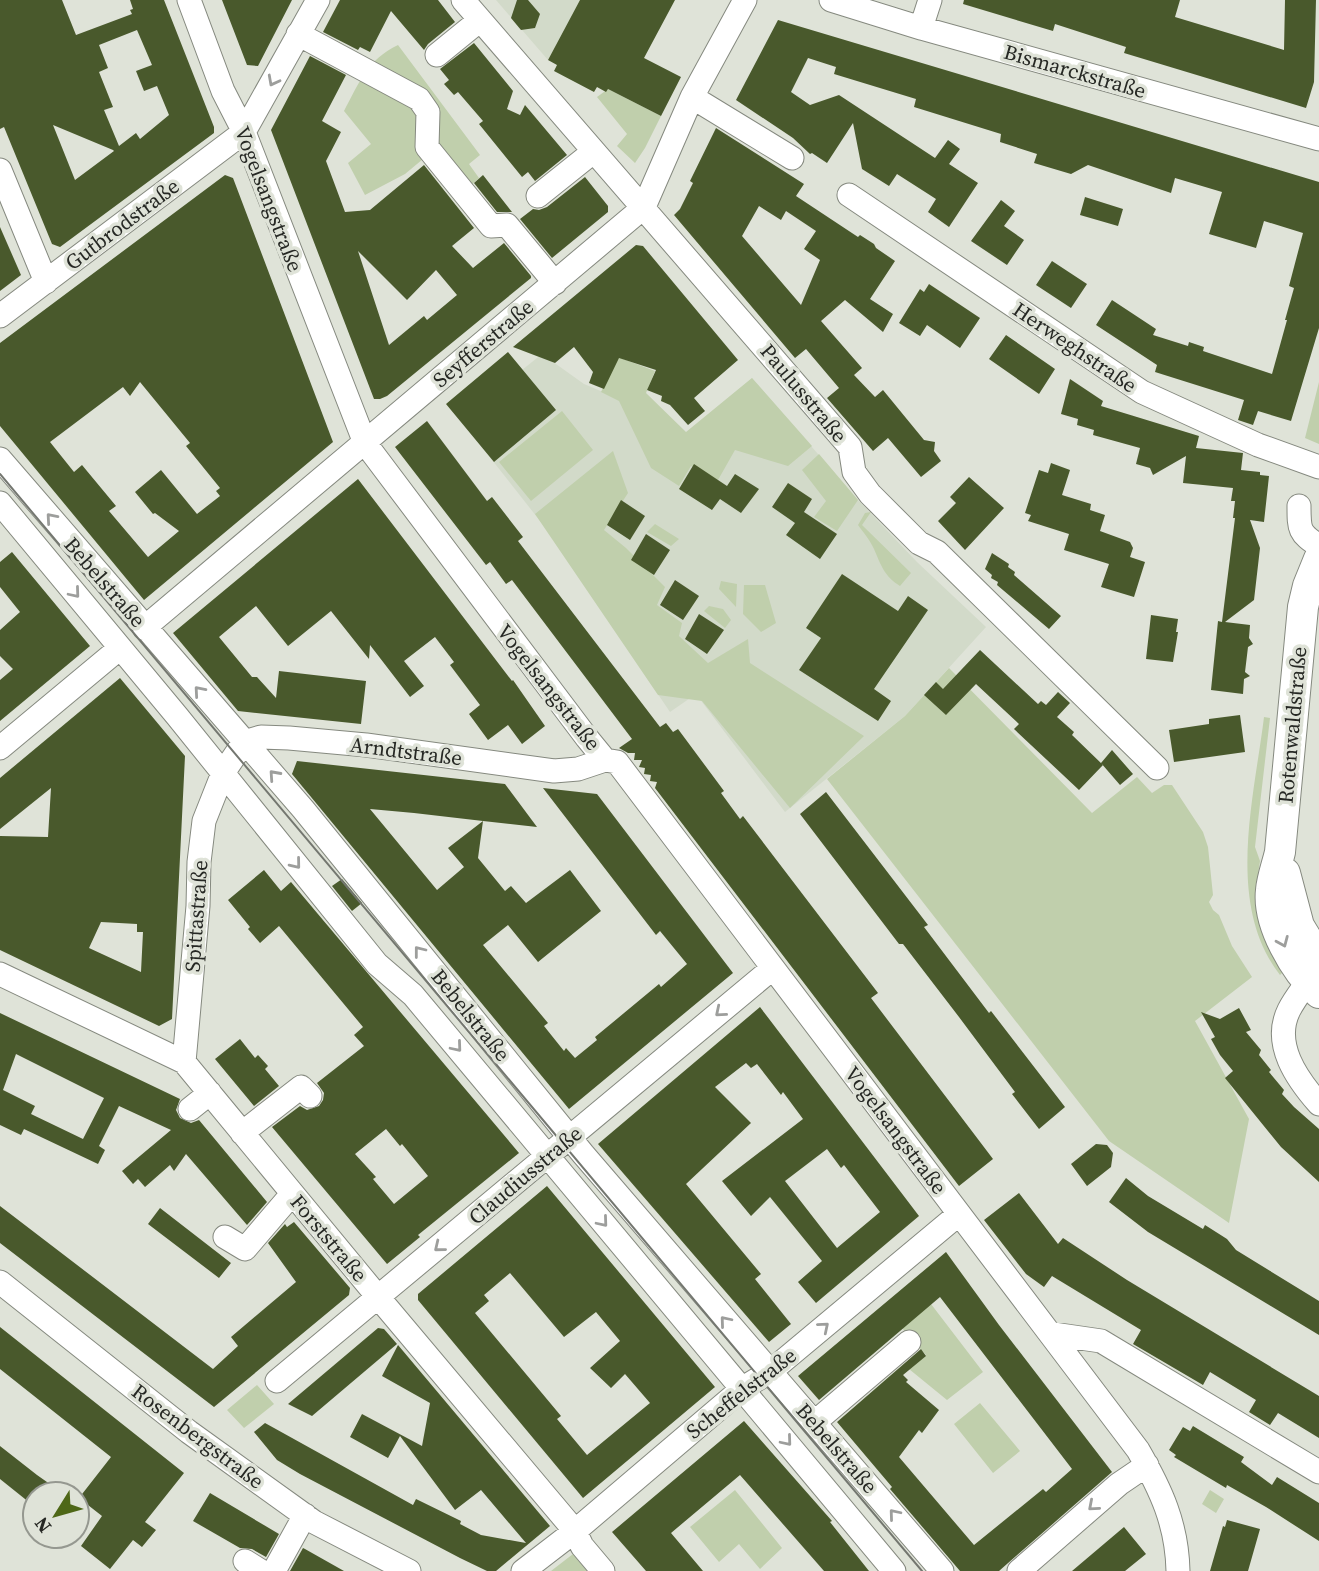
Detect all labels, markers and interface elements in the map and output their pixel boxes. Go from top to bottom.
street label: Bismarckstraße [1001,37,1149,105]
one-way arrow [268,74,282,87]
street label: Vogelsangstraße [228,122,310,276]
street label: Gutbrodstraße [59,171,185,277]
street label: Seyfferstraße [426,292,540,394]
street label: Herweghstraße [1007,295,1143,399]
street label: Paulusstraße [754,337,854,449]
one-way arrow [47,514,59,527]
street label: Bebelstraße [58,531,152,633]
one-way arrow [67,585,79,598]
street label: Vogelsangstraße [490,618,608,756]
street label: Rotenwaldstraße [1271,645,1313,805]
one-way arrow [195,686,207,699]
street label: Arndtstraße [348,730,464,772]
one-way arrow [270,771,282,784]
one-way arrow [288,857,301,869]
street label: Spittastraße [178,859,214,973]
one-way arrow [1275,935,1289,947]
one-way arrow [415,946,428,958]
street label: Bebelstraße [425,963,517,1067]
one-way arrow [715,1004,728,1016]
one-way arrow [449,1039,461,1052]
street label: Vogelsangstraße [838,1060,954,1200]
street label: Claudiusstraße [462,1119,588,1231]
street label: Forststraße [284,1188,374,1288]
one-way arrow [595,1213,607,1226]
one-way arrow [434,1238,446,1251]
one-way arrow [721,1316,733,1329]
one-way arrow [815,1323,828,1335]
street label: Scheffelstraße [680,1341,802,1445]
street label: Rosenbergstraße [126,1377,270,1495]
street label: Bebelstraße [790,1397,884,1499]
one-way arrow [779,1432,791,1445]
north arrow [21,1480,91,1550]
one-way arrow [1088,1498,1101,1510]
one-way arrow [890,1509,902,1522]
text: N [28,1512,57,1539]

